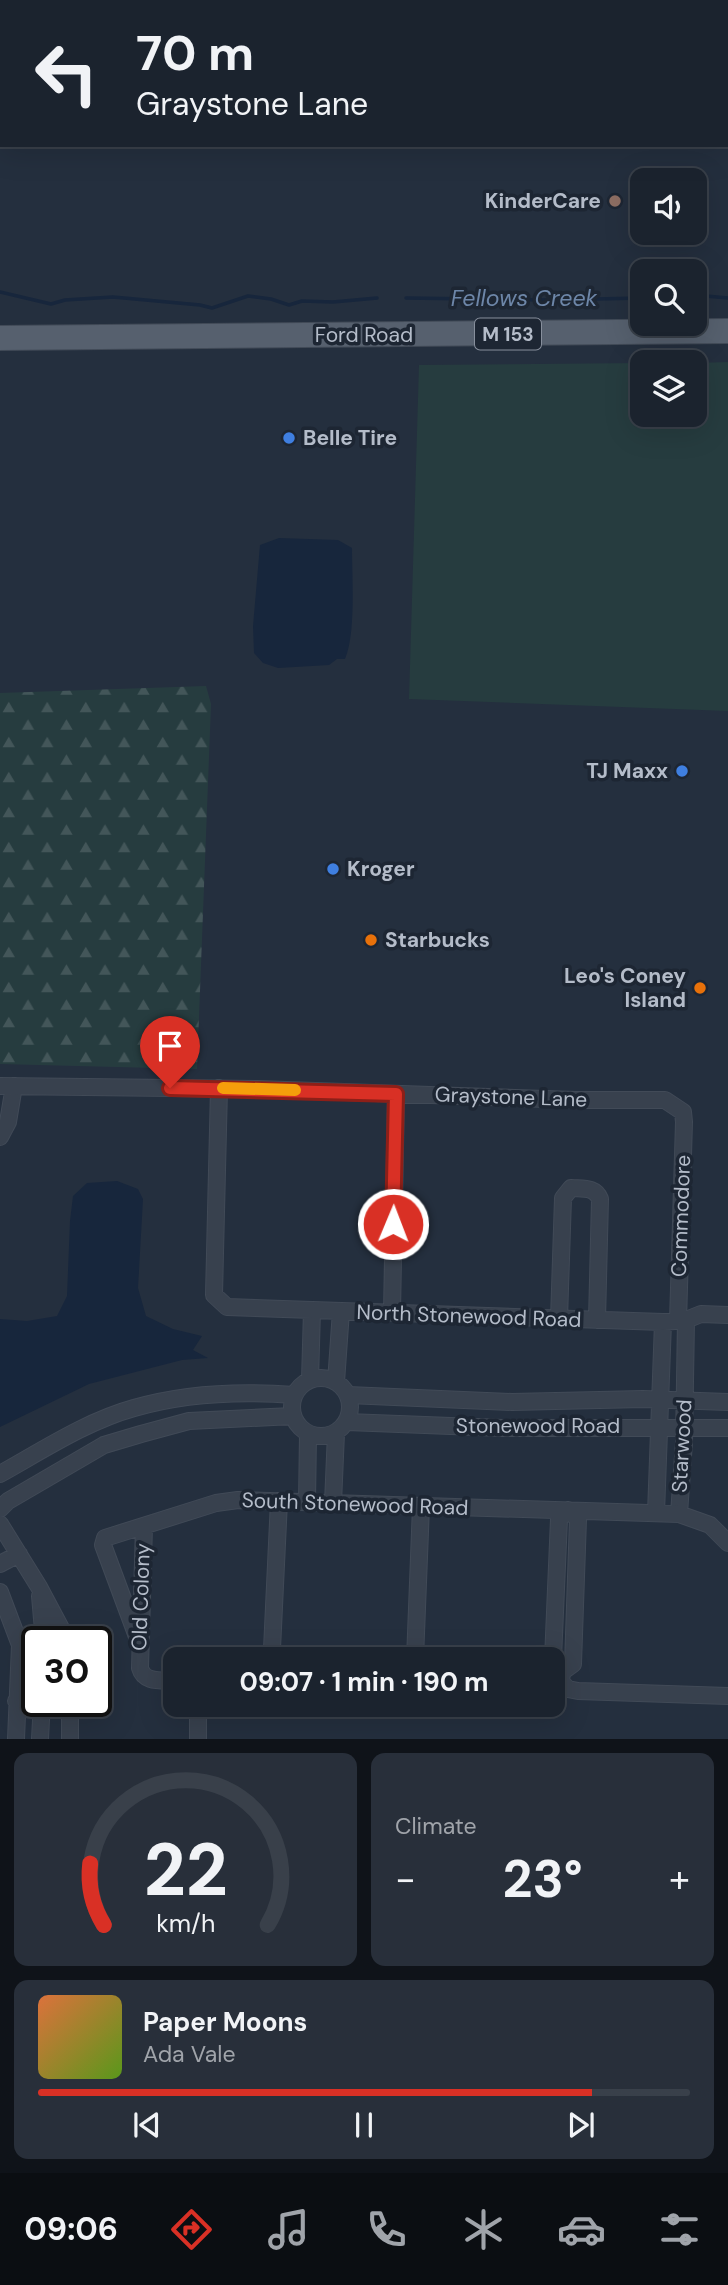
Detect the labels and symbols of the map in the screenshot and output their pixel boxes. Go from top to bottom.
place label: KinderCare [485,187,601,215]
marker: KinderCare [607,193,623,209]
water label: Fellows Creek [451,283,598,313]
road number: M 153 [475,318,541,350]
street label: Ford Road [315,321,413,349]
place label: Belle Tire [303,424,397,452]
marker: Belle Tire [281,430,297,446]
place label: TJ Maxx [586,757,668,785]
marker: TJ Maxx [674,763,690,779]
place label: Kroger [347,855,415,883]
marker: Kroger [325,861,341,877]
place label: Starbucks [385,926,490,954]
marker: Starbucks [363,932,379,948]
place label: Leo's Coney Island [564,962,686,1014]
marker: Leo's Coney Island [692,980,708,996]
pin [140,1016,200,1088]
street label: Graystone Lane [434,1080,588,1114]
street label: Commodore [665,1154,697,1278]
position arrow [356,1187,430,1261]
street label: North Stonewood Road [356,1298,582,1334]
street label: Starwood [666,1399,698,1493]
street label: Stonewood Road [456,1412,620,1440]
street label: South Stonewood Road [241,1486,469,1522]
street label: Old Colony [125,1542,157,1651]
speed limit sign: 30 [21,1626,112,1717]

